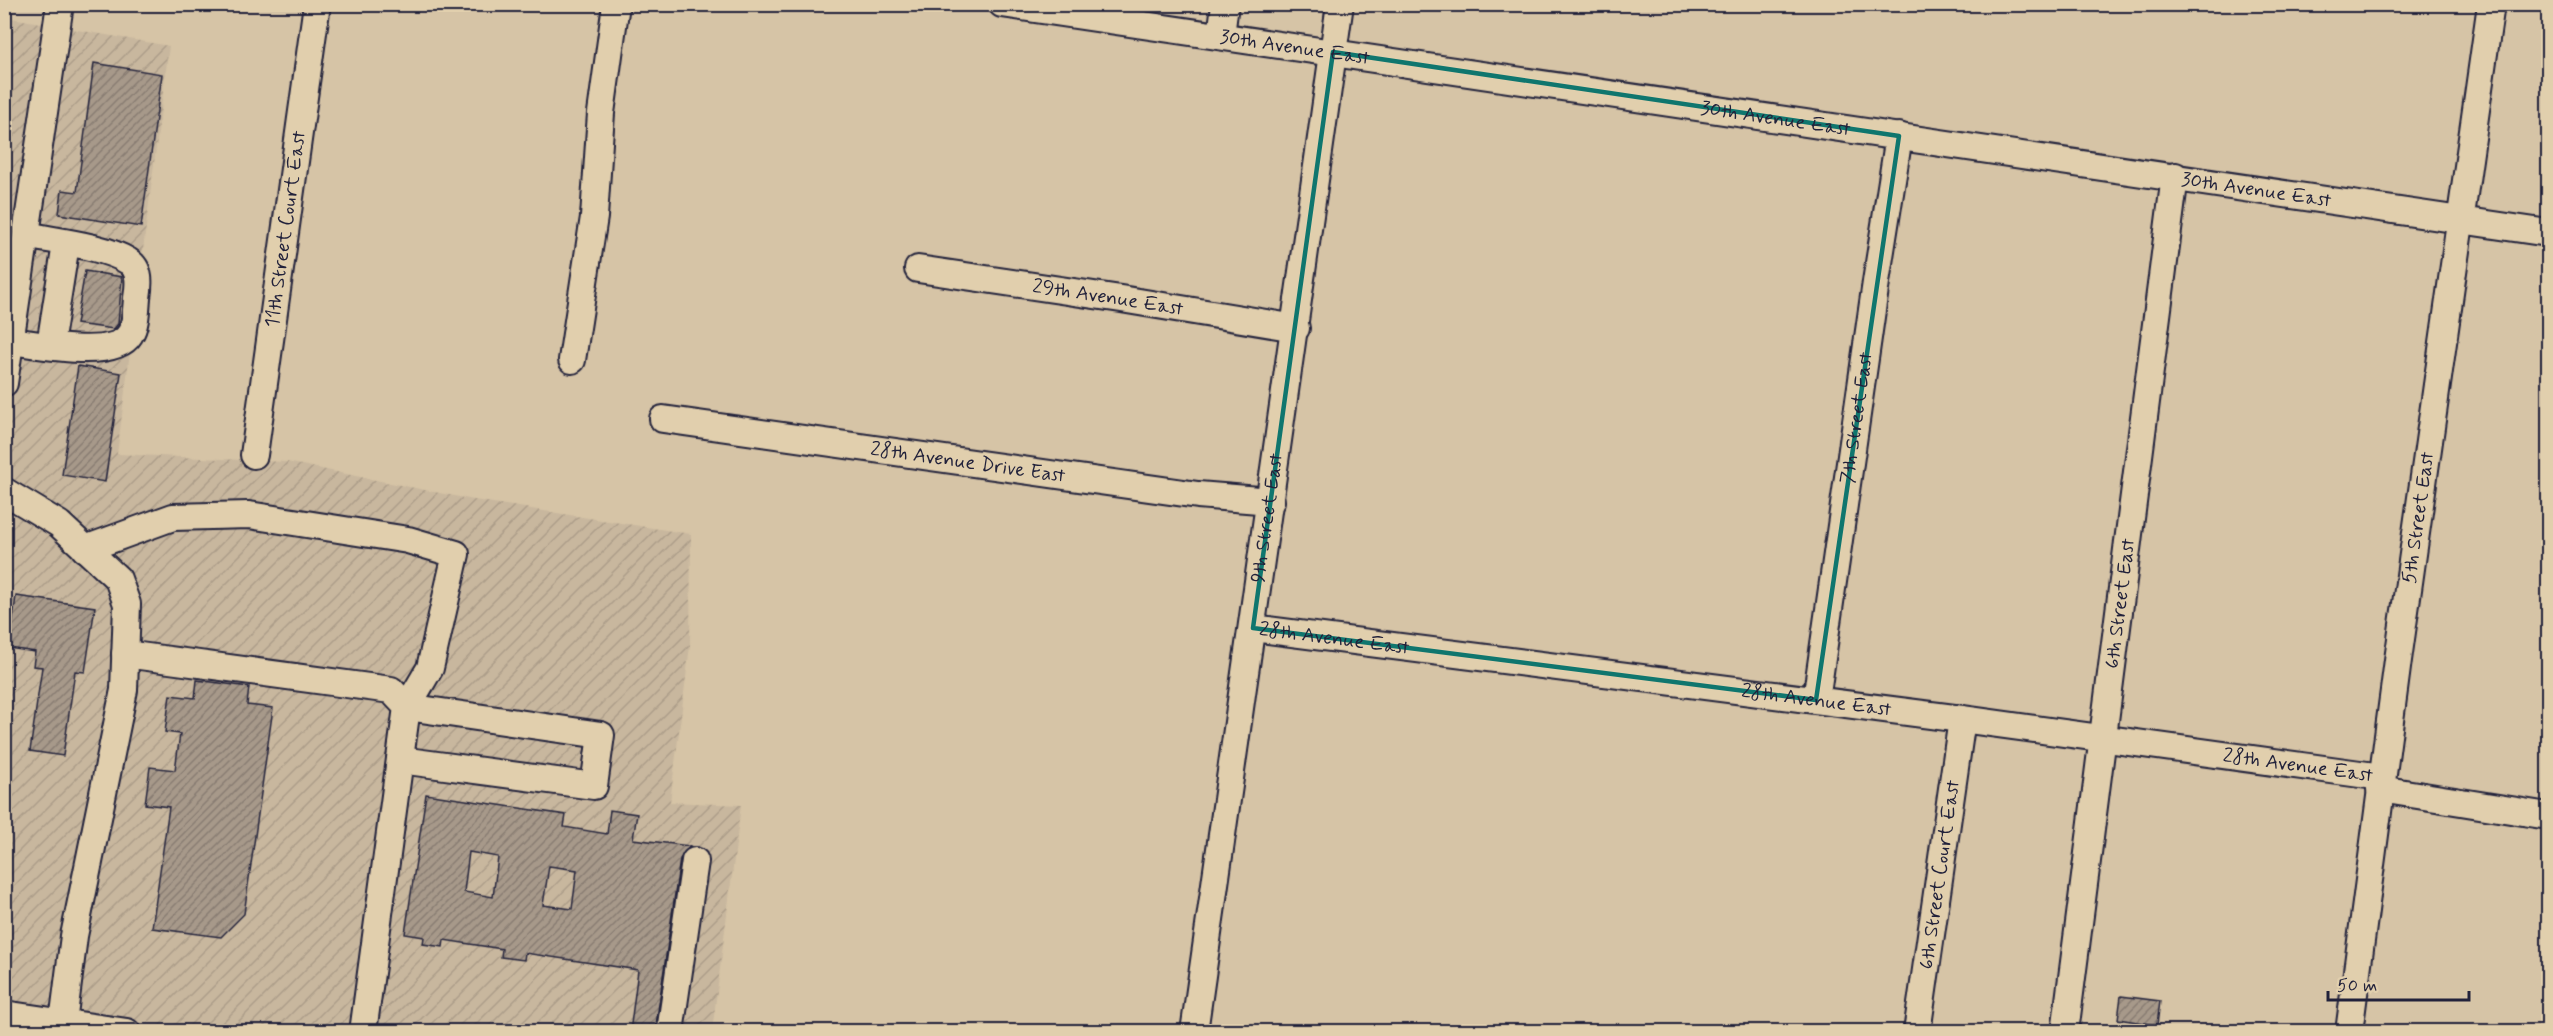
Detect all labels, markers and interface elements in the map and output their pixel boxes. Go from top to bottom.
street label: 30th Avenue East [1218,23,1372,72]
street label: 30th Avenue East [1699,94,1852,143]
street label: 11th Street Court East [258,129,313,329]
street label: 30th Avenue East [2180,165,2333,214]
street label: 29th Avenue East [1031,273,1185,323]
street label: 7th Street East [1834,350,1879,486]
street label: 28th Avenue Drive East [869,435,1067,490]
street label: 5th Street East [2396,450,2441,585]
street label: 9th Street East [1244,452,1290,585]
street label: 6th Street East [2098,537,2142,670]
street label: 28th Avenue East [1258,615,1411,661]
street label: 28th Avenue East [1740,677,1893,723]
street label: 28th Avenue East [2221,742,2375,789]
street label: 6th Street Court East [1913,778,1967,971]
scale bar [2328,964,2469,1002]
text: 50 m [2337,974,2377,998]

